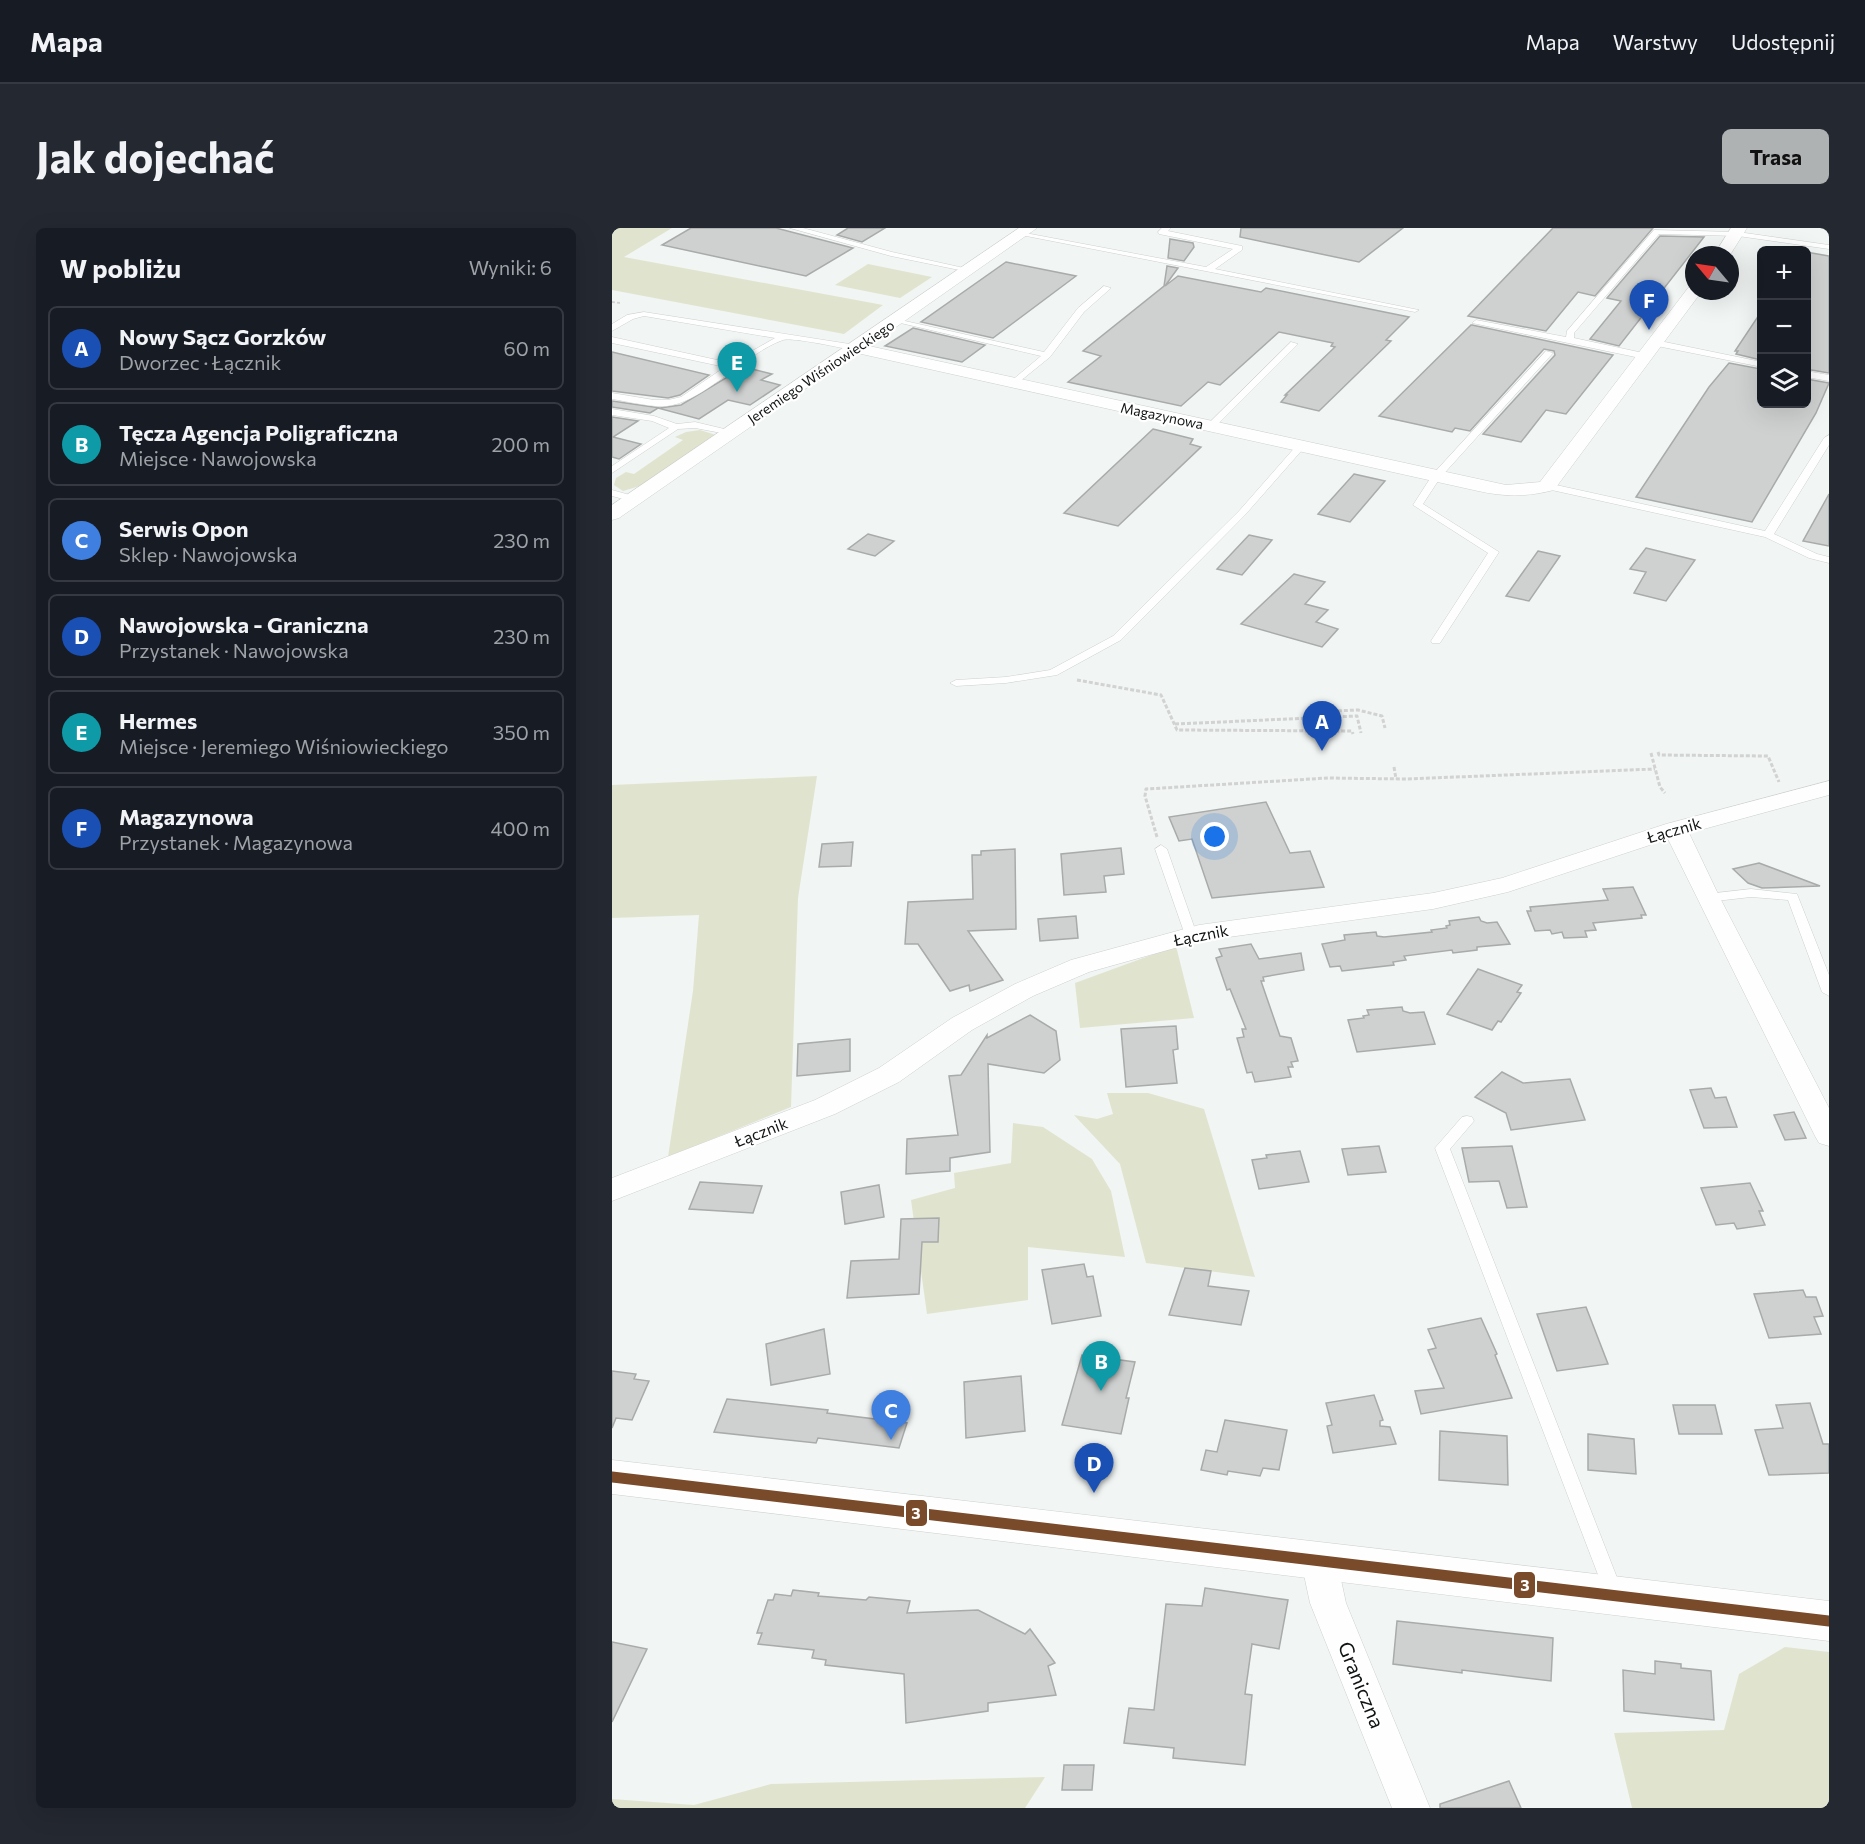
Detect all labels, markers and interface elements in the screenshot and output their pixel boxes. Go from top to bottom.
text: Mapa [30,24,103,58]
text: Mapa [1526,29,1580,54]
text: Warstwy [1613,29,1698,54]
text: Udostępnij [1731,29,1835,54]
button: Trasa [1722,129,1829,184]
text: Jak dojechać [36,130,274,182]
north arrow [1685,246,1739,300]
map controls [1757,246,1811,408]
button: + [1757,246,1811,300]
text: W pobliżu [60,252,181,283]
text: Wyniki: 6 [469,255,552,279]
pin: F [1630,280,1668,330]
button: − [1757,300,1811,354]
street label: Jeremiego Wiśniowieckiego [744,316,897,427]
text: Nowy Sącz Gorzków [119,323,326,350]
text: A [74,336,89,360]
text: 60 m [504,336,550,360]
pin: E [718,342,756,392]
text: Dworzec · Łącznik [119,350,281,374]
button: layers [1757,354,1811,408]
street label: Magazynowa [1119,398,1205,433]
text: Tęcza Agencja Poligraficzna [119,419,398,446]
text: B [75,432,88,456]
text: 200 m [492,432,550,456]
text: Miejsce · Nawojowska [119,446,317,470]
text: Serwis Opon [119,515,249,542]
text: C [75,528,88,552]
text: 230 m [493,528,550,552]
text: Sklep · Nawojowska [119,542,297,566]
text: Nawojowska - Graniczna [119,611,369,638]
text: D [74,624,89,648]
text: 230 m [493,624,550,648]
text: Przystanek · Nawojowska [119,638,349,662]
pin: A [1302,702,1342,751]
text: Hermes [119,707,197,734]
text: E [76,720,87,744]
text: 350 m [493,720,550,744]
text: Miejsce · Jeremiego Wiśniowieckiego [119,734,449,758]
text: Magazynowa [119,803,254,830]
street label: Łącznik [1644,813,1703,847]
text: F [76,816,87,840]
text: 400 m [491,816,550,840]
your location [1200,822,1229,851]
text: Przystanek · Magazynowa [119,830,353,854]
street label: Łącznik [1171,920,1230,949]
street label: Łącznik [731,1113,790,1151]
pin: B [1082,1342,1120,1391]
pin: C [872,1390,910,1440]
pin: D [1074,1444,1114,1493]
line badge: 3 [905,1499,928,1527]
text: 3 [911,1503,921,1522]
line badge: 3 [1513,1571,1536,1599]
text: 3 [1520,1575,1530,1594]
street label: Graniczna [1334,1638,1390,1731]

